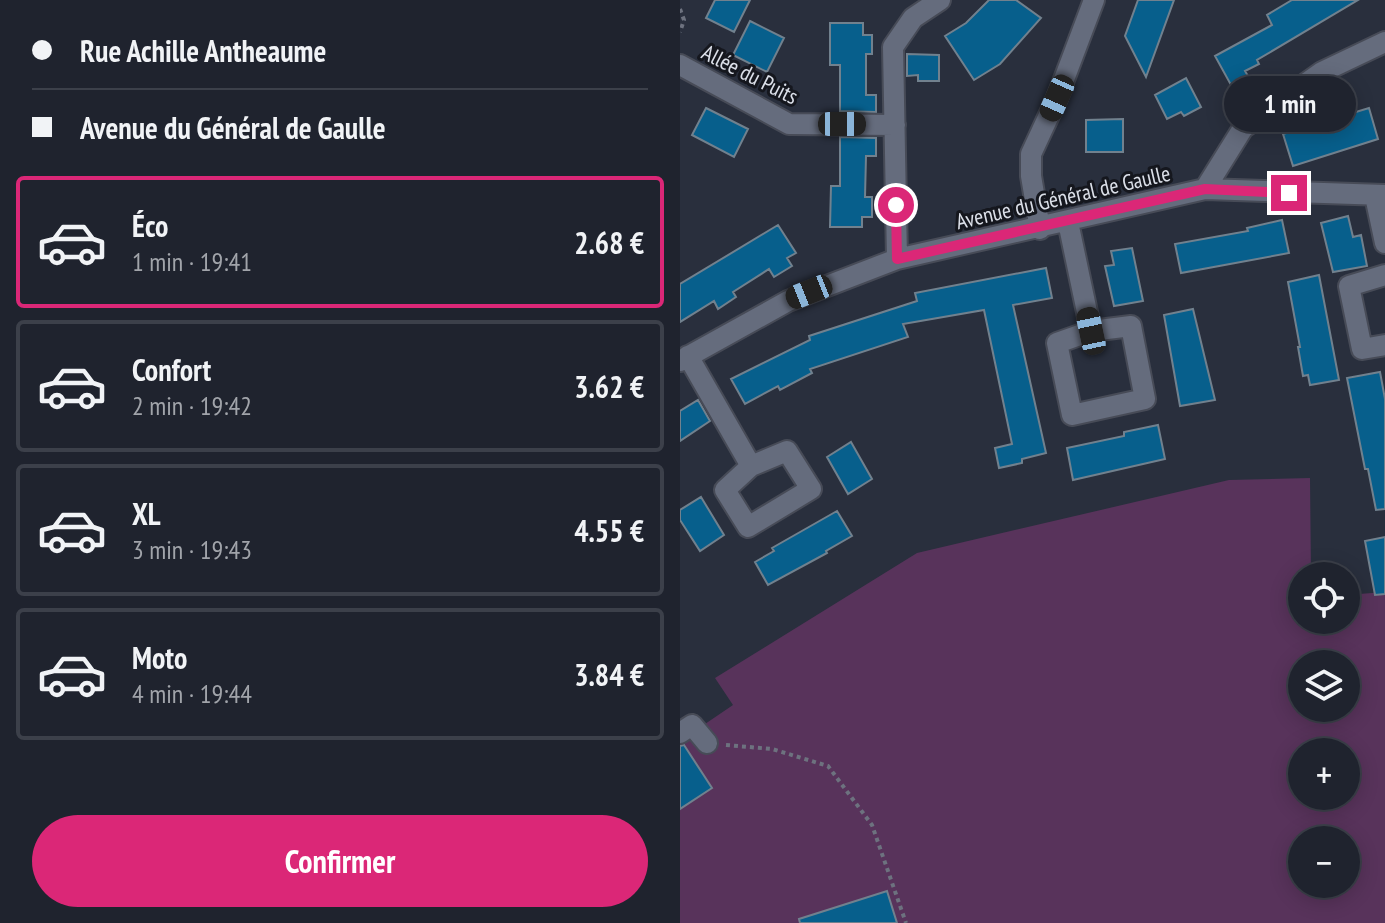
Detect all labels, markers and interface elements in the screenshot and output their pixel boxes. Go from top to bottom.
text: Rue Achille Antheaume [80,31,326,70]
street label: Allée du Puits [697,38,803,110]
car [1036,71,1078,125]
callout: 1 min [1223,77,1355,133]
text: 1 min [1264,87,1316,120]
text: Avenue du Général de Gaulle [80,108,386,147]
car [818,112,866,136]
street label: Avenue du Général de Gaulle [953,159,1173,235]
route end [1271,175,1307,211]
route start [878,187,914,223]
icon: car [36,206,108,278]
text: Éco [132,206,168,245]
text: 2.68 € [574,223,644,262]
text: 1 min · 19:41 [132,245,252,278]
car [782,272,836,312]
car [1074,305,1108,357]
icon: car [36,350,108,422]
text: Confort [132,350,211,389]
text: 3.62 € [574,367,644,406]
text: 2 min · 19:42 [132,389,252,422]
icon: car [36,494,108,566]
text: XL [132,494,161,533]
text: 4.55 € [574,511,644,550]
text: 3 min · 19:43 [132,533,252,566]
map controls [1288,562,1360,898]
button: locate [1288,562,1360,634]
icon: car [36,638,108,710]
text: Moto [132,638,187,677]
button: layers [1288,650,1360,722]
text: 3.84 € [574,655,644,694]
text: 4 min · 19:44 [132,677,252,710]
button: + [1288,738,1360,810]
button: Confirmer [32,815,648,907]
button: − [1288,826,1360,898]

